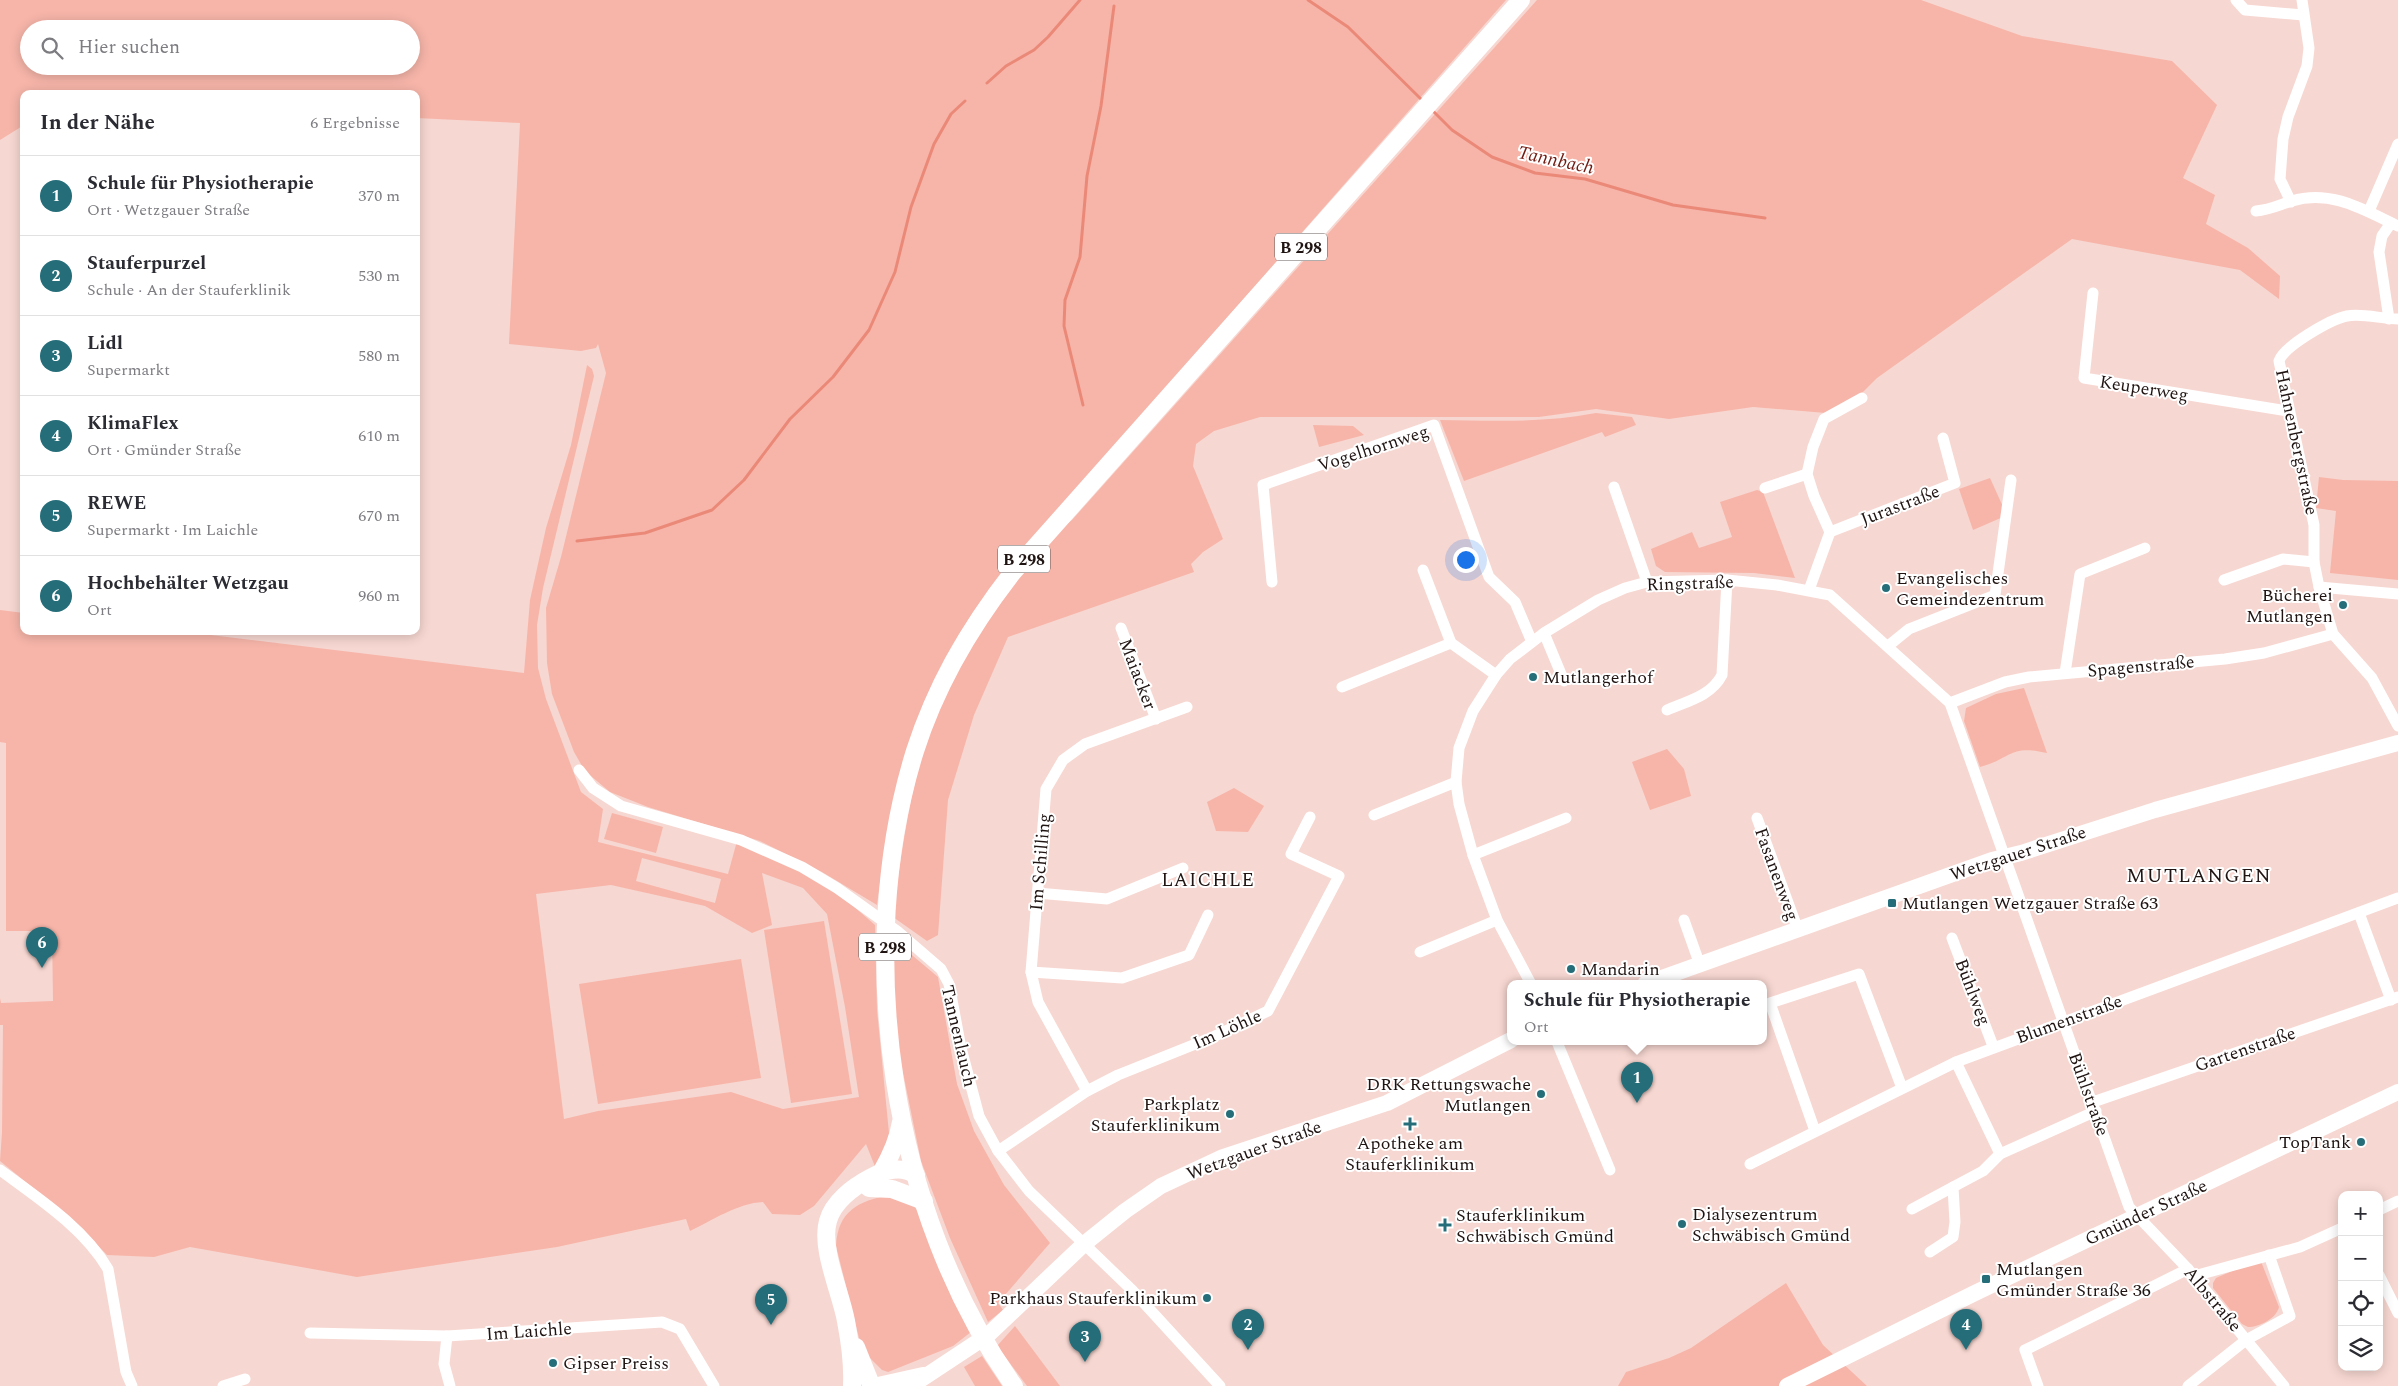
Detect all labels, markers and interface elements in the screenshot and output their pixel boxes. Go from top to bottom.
search box [20,20,420,75]
text: Hier suchen [78,33,180,62]
icon: search [38,34,66,62]
text: In der Nähe [40,107,155,139]
text: 6 Ergebnisse [310,111,400,135]
water label: Tannbach [1515,138,1597,183]
text: Schule für Physiotherapie [87,169,314,198]
text: 1 [52,184,60,208]
text: 370 m [358,184,400,208]
text: Ort · Wetzgauer Straße [87,198,250,222]
road number: B 298 [1275,233,1327,260]
text: Stauferpurzel [87,249,206,278]
text: 2 [52,264,60,288]
text: 530 m [358,264,400,288]
text: Schule · An der Stauferklinik [87,278,291,302]
text: Lidl [87,329,123,358]
text: 3 [52,344,60,368]
text: 580 m [358,344,400,368]
text: Supermarkt [87,358,170,382]
street label: Hahnenbergstraße [2268,367,2325,518]
street label: Keuperweg [2098,368,2190,409]
text: KlimaFlex [87,409,179,438]
street label: Vogelhornweg [1314,418,1432,479]
text: 4 [52,424,60,448]
text: 610 m [358,424,400,448]
text: Ort · Gmünder Straße [87,438,242,462]
street label: Jurastraße [1857,478,1944,533]
text: REWE [87,489,146,518]
text: 5 [52,504,60,528]
text: 670 m [358,504,400,528]
text: Supermarkt · Im Laichle [87,518,258,542]
road number: B 298 [998,546,1050,572]
your location [1453,547,1479,573]
place label: Evangelisches Gemeindezentrum [1896,565,2045,613]
street label: Ringstraße [1646,568,1734,599]
text: Hochbehälter Wetzgau [87,569,289,598]
marker: Evangelisches Gemeindezentrum [1880,582,1892,594]
place label: Bücherei Mutlangen [2246,582,2333,630]
text: 6 [52,584,60,608]
text: 960 m [358,584,400,608]
text: Ort [87,598,112,622]
marker: Bücherei Mutlangen [2337,599,2349,611]
street label: Maiacker [1112,634,1164,714]
street label: Spagenstraße [2086,648,2196,685]
place label: Mutlangerhof [1543,664,1655,691]
marker: Mutlangerhof [1527,671,1539,683]
street label: Im Schilling [1023,812,1058,912]
street label: Wetzgauer Straße [1946,819,2090,888]
street label: Fasanenweg [1747,824,1806,925]
district label: MUTLANGEN [2126,861,2272,891]
district label: LAICHLE [1161,866,1255,895]
place label: Mutlangen Wetzgauer Straße 63 [1902,890,2158,917]
marker: Mutlangen Wetzgauer Straße 63 [1886,897,1898,909]
pin: 6 [26,927,58,968]
road number: B 298 [859,934,911,960]
street label: Bühlweg [1947,955,1998,1030]
place label: Mandarin [1581,956,1660,983]
marker: Mandarin [1565,963,1577,975]
popup [1507,980,1767,1045]
street label: Tannenlauch [934,983,983,1090]
text: Schule für Physiotherapie [1524,986,1750,1015]
street label: Blumenstraße [2012,988,2126,1051]
street label: Im Löhle [1189,1002,1266,1057]
text: Ort [1524,1015,1549,1039]
street label: Gartenstraße [2191,1020,2299,1079]
street label: Bühlstraße [2061,1048,2116,1140]
pin: 1 [1621,1062,1653,1103]
place label: DRK Rettungswache Mutlangen [1366,1071,1531,1119]
marker: DRK Rettungswache Mutlangen [1535,1088,1547,1100]
place label: Parkplatz Stauferklinikum [1091,1091,1220,1139]
marker: Parkplatz Stauferklinikum [1224,1108,1236,1120]
street label: Wetzgauer Straße [1183,1114,1325,1187]
marker: Apotheke am Stauferklinikum [1404,1118,1416,1130]
place label: TopTank [2279,1129,2351,1156]
place label: Apotheke am Stauferklinikum [1345,1130,1475,1178]
marker: TopTank [2355,1136,2367,1148]
street label: Gmünder Straße [2081,1172,2212,1253]
map controls [2338,1191,2383,1371]
button: + [2338,1191,2383,1236]
place label: Dialysezentrum Schwäbisch Gmünd [1692,1201,1850,1249]
place label: Stauferklinikum Schwäbisch Gmünd [1456,1202,1614,1250]
marker: Stauferklinikum Schwäbisch Gmünd [1438,1218,1452,1232]
marker: Dialysezentrum Schwäbisch Gmünd [1676,1218,1688,1230]
button: − [2338,1236,2383,1281]
place label: Mutlangen Gmünder Straße 36 [1996,1256,2151,1304]
street label: Albstraße [2177,1261,2248,1338]
marker: Mutlangen Gmünder Straße 36 [1980,1273,1992,1285]
button: locate [2338,1281,2383,1326]
pin: 5 [755,1284,787,1325]
place label: Parkhaus Stauferklinikum [989,1285,1197,1312]
marker: Parkhaus Stauferklinikum [1201,1292,1213,1304]
pin: 2 [1232,1309,1264,1350]
pin: 4 [1950,1309,1982,1350]
street label: Im Laichle [485,1315,573,1348]
pin: 3 [1069,1321,1101,1362]
button: layers [2338,1326,2383,1371]
place label: Gipser Preiss [563,1350,669,1377]
marker: Gipser Preiss [547,1357,559,1369]

